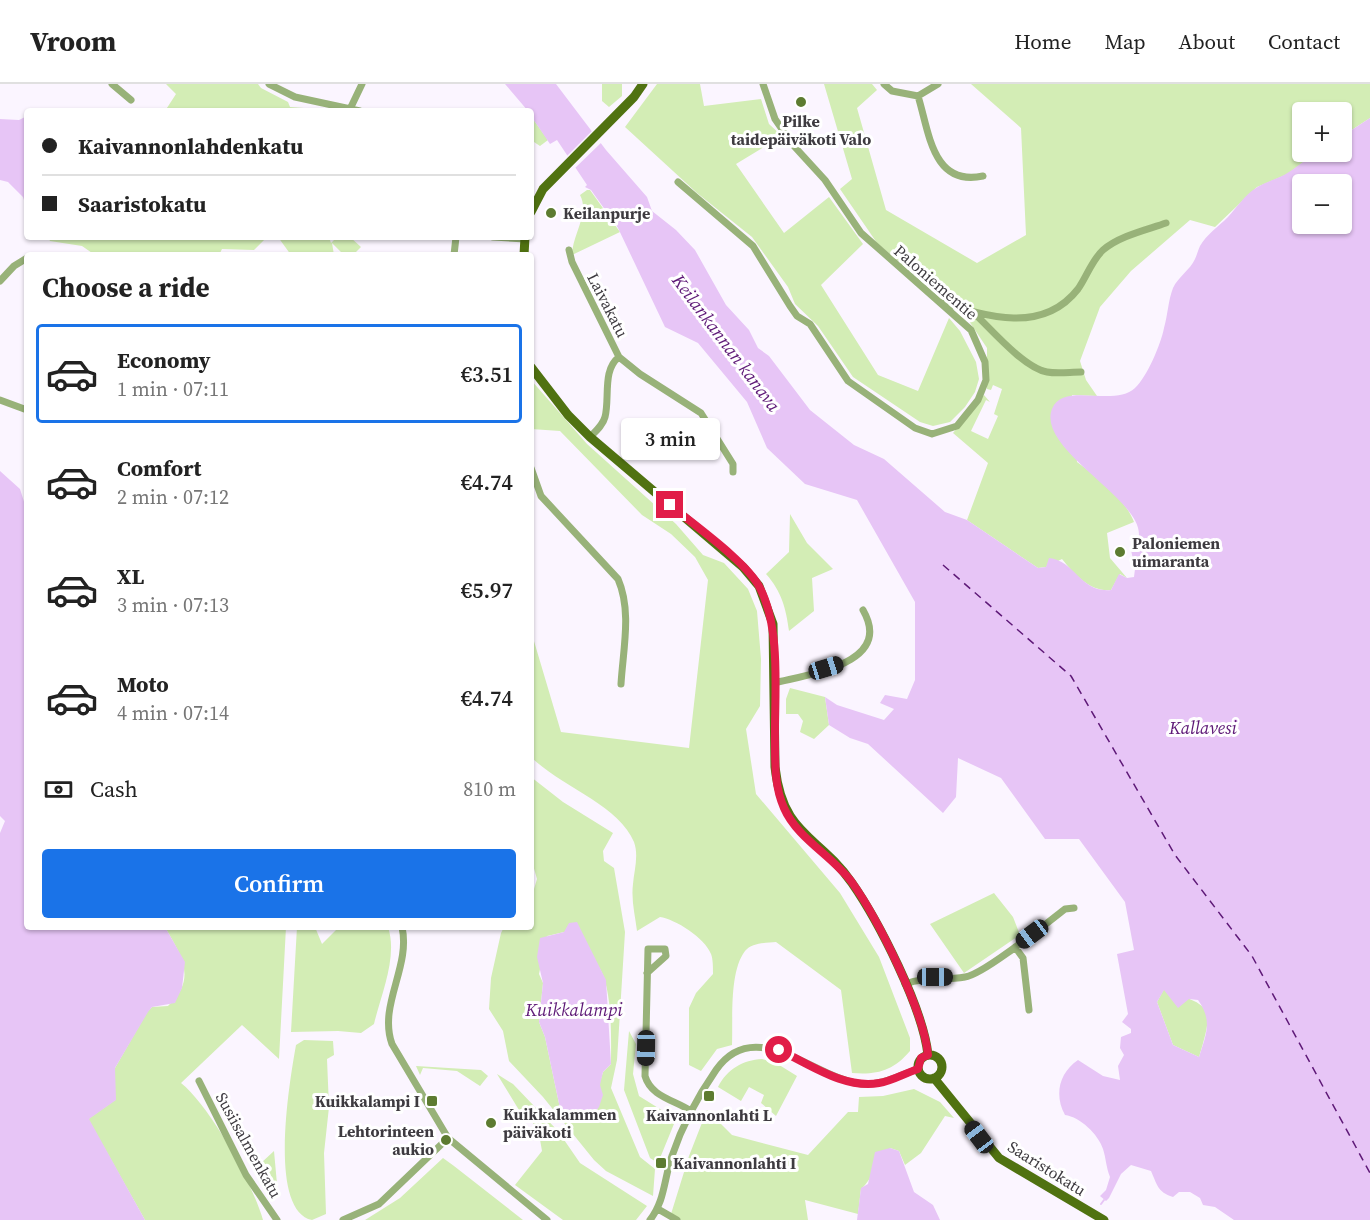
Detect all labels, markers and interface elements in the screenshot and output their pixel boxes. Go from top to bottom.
text: Vroom [30,22,116,60]
text: Home [1014,27,1072,56]
text: Map [1105,27,1146,56]
text: About [1179,27,1235,56]
text: Contact [1268,27,1340,56]
marker: Pilke taidepäiväkoti Valo [794,95,808,109]
map controls [1292,102,1352,234]
button: + [1292,102,1352,162]
place label: Pilke taidepäiväkoti Valo [731,110,871,150]
text: Kaivannonlahdenkatu [78,131,303,161]
button: − [1292,174,1352,234]
text: Saaristokatu [78,189,206,219]
place label: Keilanpurje [563,202,650,224]
marker: Keilanpurje [544,206,558,220]
street label: Paloniementie [890,240,982,324]
water label: Keilankannan kanava [666,268,787,417]
text: Choose a ride [42,269,210,306]
street label: Laivakatu [582,269,634,341]
text: Economy [117,345,211,375]
icon: car [45,347,99,401]
text: €3.51 [461,359,513,389]
text: 1 min · 07:11 [117,375,229,403]
callout: 3 min [620,418,720,460]
text: 3 min [645,425,696,453]
text: Comfort [117,453,201,483]
icon: car [45,455,99,509]
text: €4.74 [461,467,513,497]
text: 2 min · 07:12 [117,483,229,511]
route end [656,491,683,518]
place label: Paloniemen uimaranta [1132,532,1220,572]
marker: Paloniemen uimaranta [1113,545,1127,559]
text: XL [117,561,144,591]
icon: car [45,563,99,617]
text: €5.97 [461,575,513,605]
text: 3 min · 07:13 [117,591,229,619]
car [806,654,846,682]
text: Moto [117,669,169,699]
icon: car [45,671,99,725]
text: €4.74 [461,683,513,713]
text: 4 min · 07:14 [117,699,229,727]
water label: Kallavesi [1168,715,1238,740]
icon: cash [42,773,75,806]
text: Cash [90,774,138,804]
text: 810 m [463,775,516,803]
button: Confirm [42,849,516,918]
car [1012,916,1052,952]
car [917,968,953,986]
water label: Kuikkalampi [524,997,623,1022]
car [637,1030,655,1066]
route start [765,1036,792,1063]
street label: Susiisalmenkatu [211,1088,287,1202]
marker: Kaivannonlahti L [702,1089,716,1103]
place label: Kuikkalampi I [315,1090,420,1112]
marker: Kuikkalampi I [425,1094,439,1108]
place label: Kuikkalammen päiväkoti [503,1103,617,1143]
place label: Kaivannonlahti L [646,1104,772,1126]
marker: Kuikkalammen päiväkoti [484,1116,498,1130]
car [961,1117,997,1157]
place label: Lehtorinteen aukio [338,1120,434,1160]
marker: Lehtorinteen aukio [439,1133,453,1147]
street label: Saaristokatu [1004,1135,1090,1201]
place label: Kaivannonlahti I [673,1152,796,1174]
marker: Kaivannonlahti I [654,1156,668,1170]

